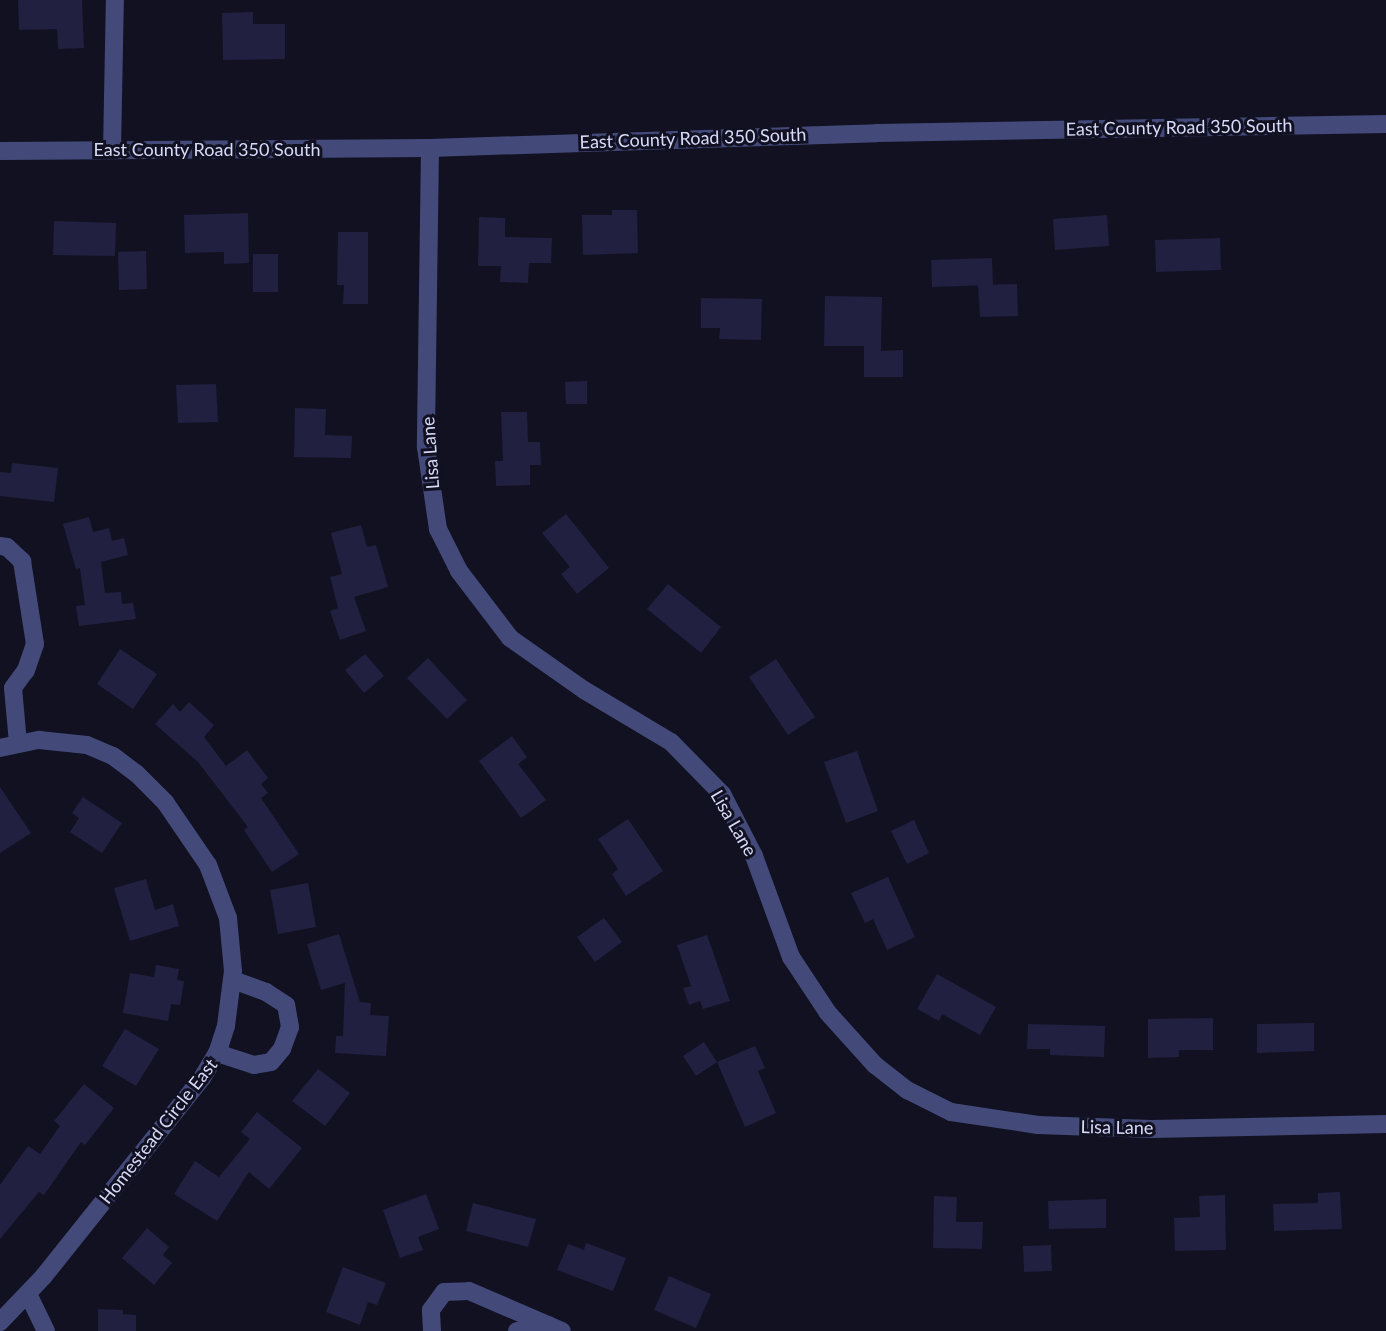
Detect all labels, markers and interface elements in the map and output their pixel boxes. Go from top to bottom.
street label: East County Road 350 South [1065,114,1293,140]
street label: East County Road 350 South [579,123,807,153]
street label: East County Road 350 South [93,138,321,160]
street label: Lisa Lane [417,416,443,490]
street label: Lisa Lane [706,786,762,860]
street label: Homestead Circle East [95,1054,221,1208]
street label: Lisa Lane [1080,1116,1154,1138]

